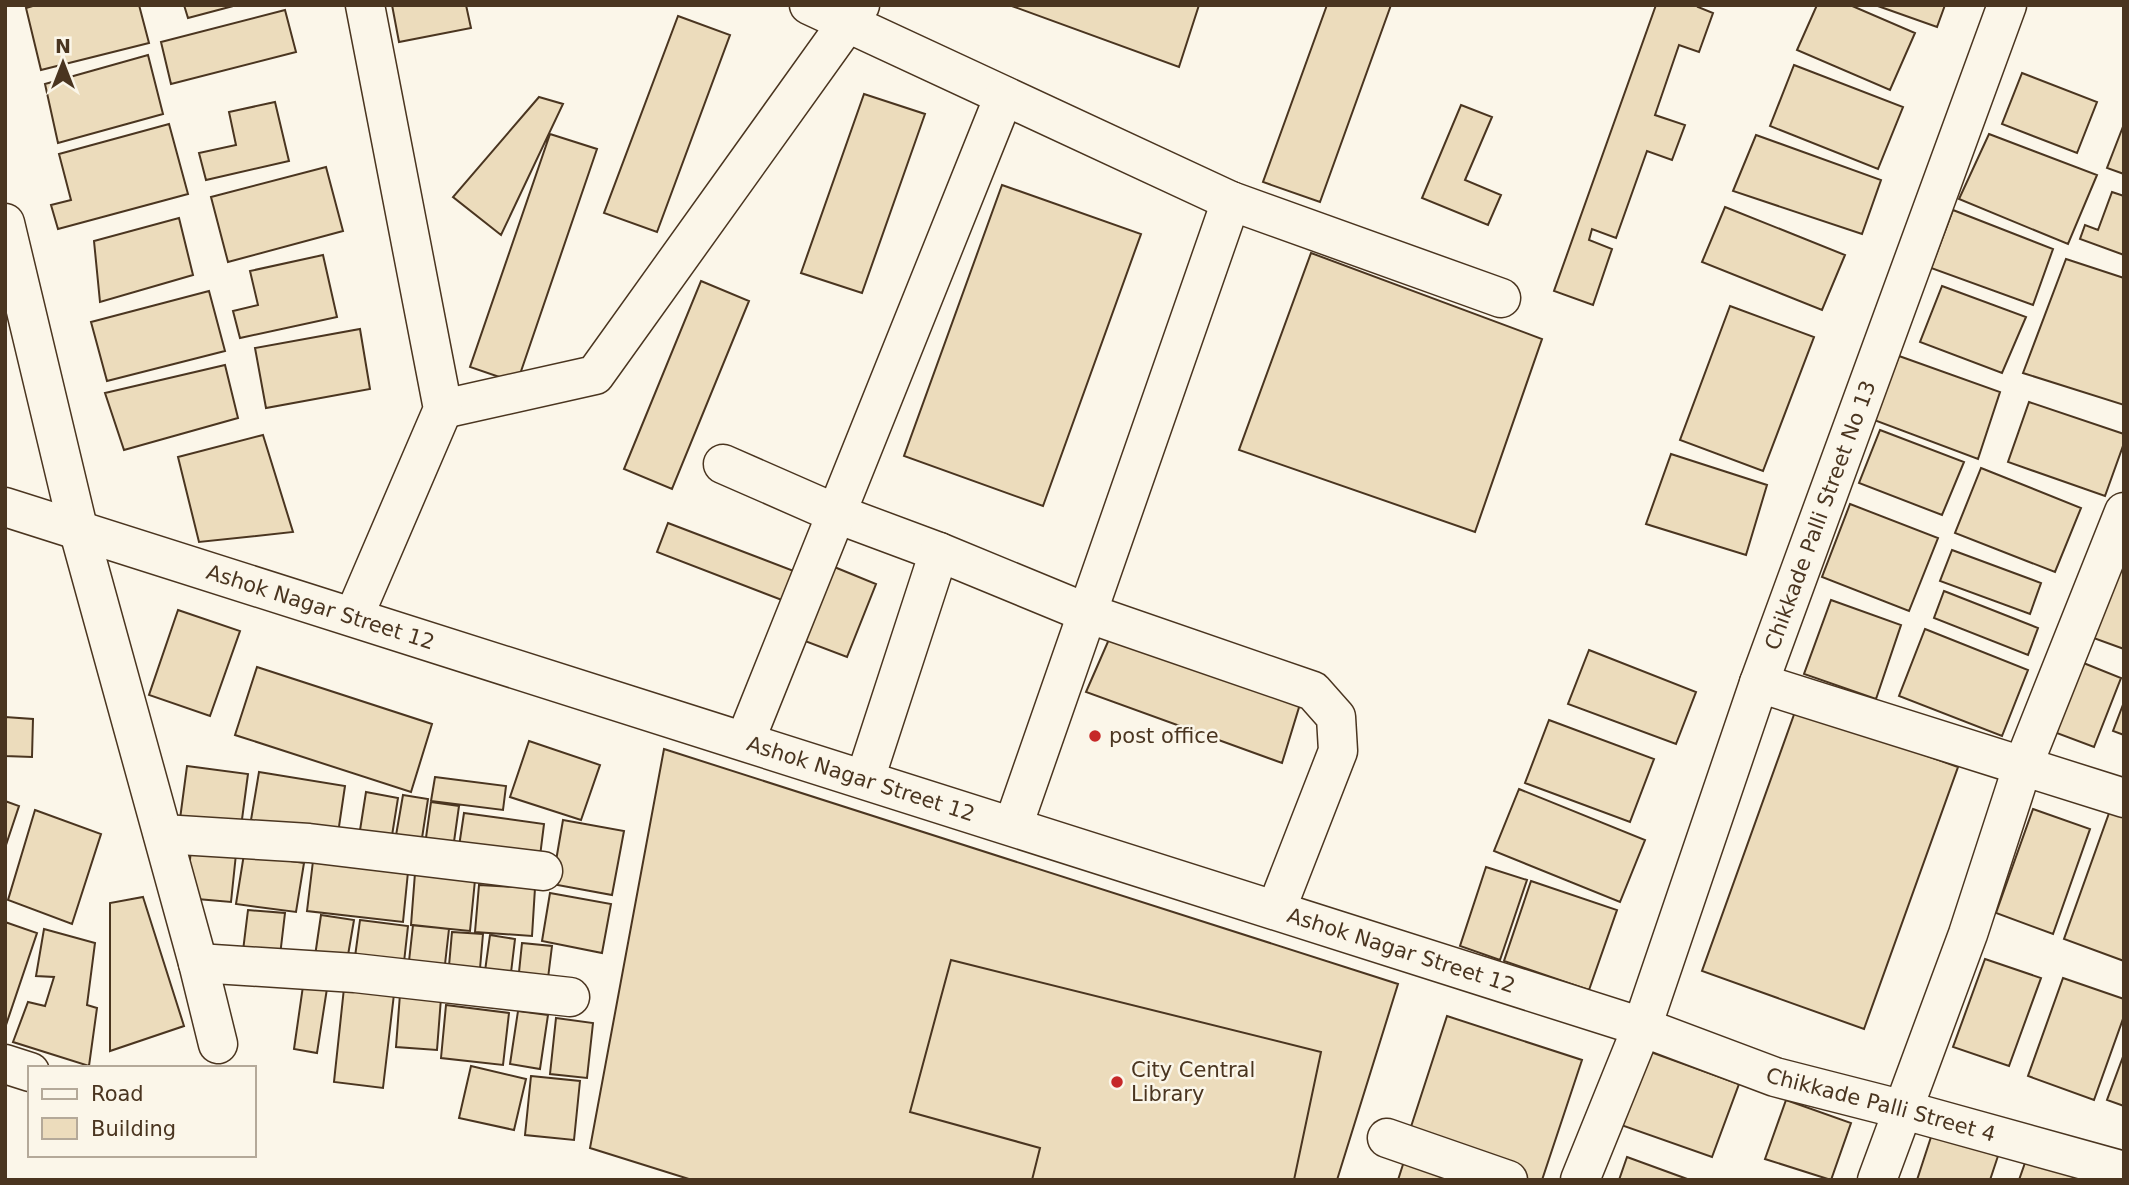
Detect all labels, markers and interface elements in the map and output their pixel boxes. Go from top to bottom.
north arrow [28,28,98,98]
text: N [55,35,71,57]
street label: Chikkade Palli Street No 13 [1760,377,1881,653]
street label: Ashok Nagar Street 12 [204,560,437,655]
place label: post office [1109,724,1219,748]
marker: post office [1087,728,1103,744]
street label: Ashok Nagar Street 12 [744,731,978,826]
street label: Ashok Nagar Street 12 [1284,903,1518,998]
place label: City Central Library [1131,1058,1255,1106]
street label: Chikkade Palli Street 4 [1762,1063,1998,1147]
legend [28,1066,256,1157]
marker: City Central Library [1109,1074,1125,1090]
text: Road [91,1082,144,1106]
text: Building [91,1117,176,1141]

